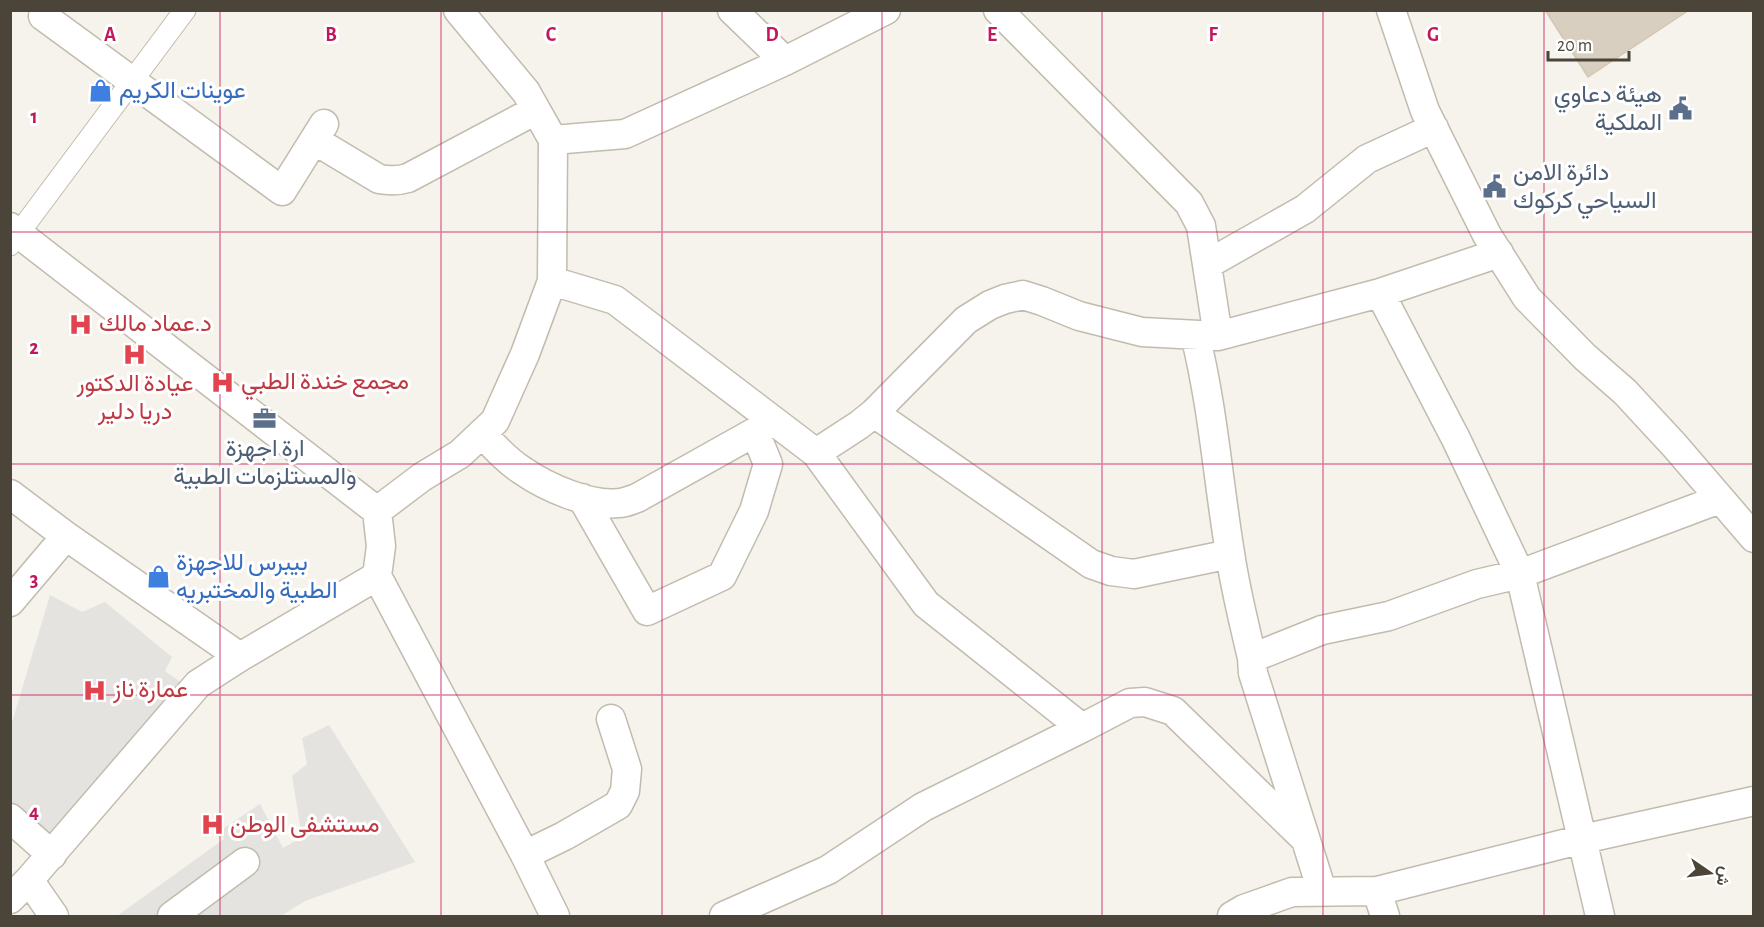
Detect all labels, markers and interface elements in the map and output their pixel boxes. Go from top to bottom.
scale bar [1548,24,1629,62]
text: A [104,25,116,45]
text: B [325,25,337,45]
text: C [546,25,557,45]
text: D [765,25,779,45]
text: E [987,25,997,45]
text: F [1208,25,1218,45]
text: G [1427,25,1439,45]
text: 20 m [1557,37,1592,55]
shop icon: عوينات الكريم [88,78,114,104]
place label: عوينات الكريم [119,79,246,106]
place label: هيئة دعاوي الملكية [1554,83,1662,136]
public building icon: هيئة دعاوي الملكية [1667,96,1693,122]
text: 1 [30,107,38,127]
place label: دائرة الامن السياحي كركوك [1513,161,1657,219]
public building icon: دائرة الامن السياحي كركوك [1482,174,1508,200]
hospital icon: د.عماد مالك [68,311,94,337]
place label: د.عماد مالك [99,312,212,336]
text: 2 [29,338,39,358]
hospital icon: عيادة الدكتور دريا دلير [122,341,148,367]
hospital icon: مجمع خندة الطبي [210,369,236,395]
place label: مجمع خندة الطبي [241,370,409,400]
place label: عيادة الدكتور دريا دلير [75,372,194,426]
office icon: ارة اجهزة والمستلزمات الطبية [252,406,278,432]
place label: ارة اجهزة والمستلزمات الطبية [173,437,357,491]
place label: بيبرس للاجهزة الطبية والمختبريه [176,551,337,605]
shop icon: بيبرس للاجهزة الطبية والمختبريه [145,564,171,590]
text: 3 [30,570,38,590]
hospital icon: عمارة ناز [82,677,108,703]
place label: عمارة ناز [112,678,188,704]
text: 4 [29,802,39,822]
hospital icon: مستشفى الوطن [199,812,225,838]
place label: مستشفى الوطن [230,813,380,839]
north arrow [1680,843,1740,903]
text: ش [1713,865,1734,888]

